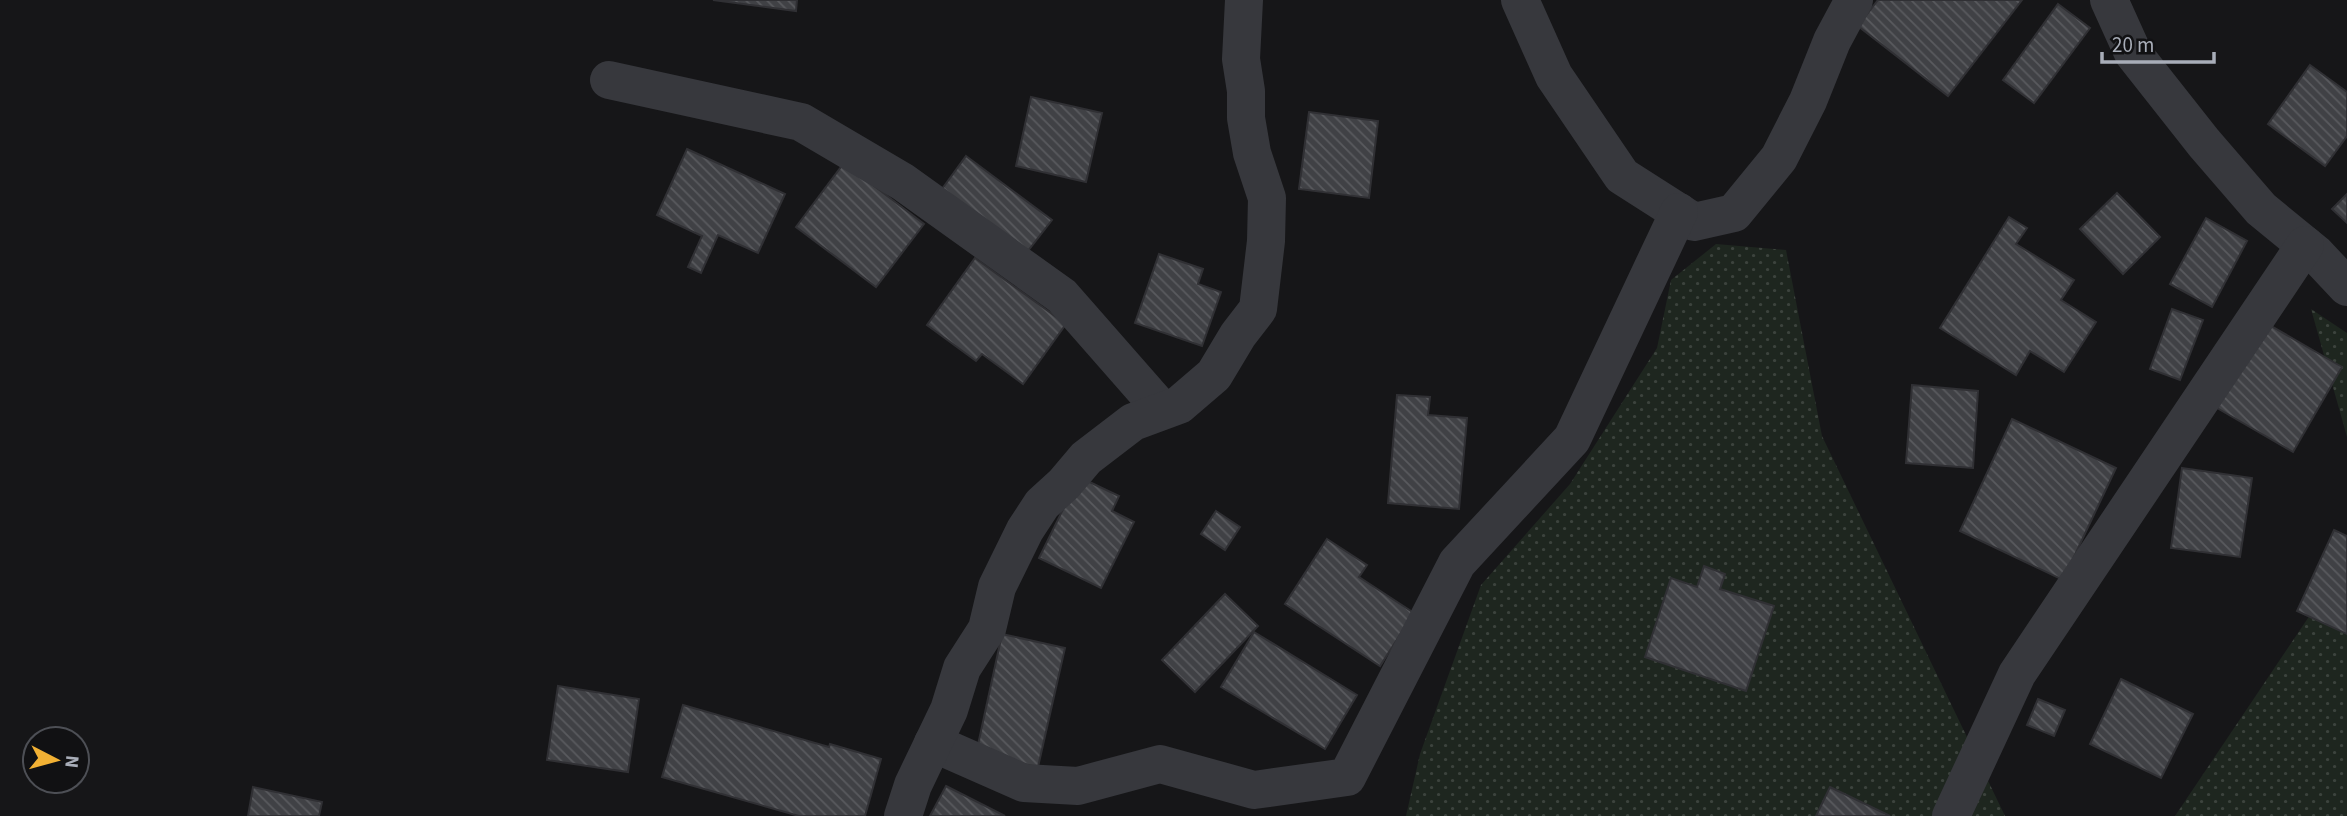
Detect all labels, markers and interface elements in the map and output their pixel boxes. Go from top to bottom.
scale bar [2102,21,2214,65]
text: 20 m [2112,30,2154,60]
north arrow [21,725,91,795]
text: N [57,754,86,769]

